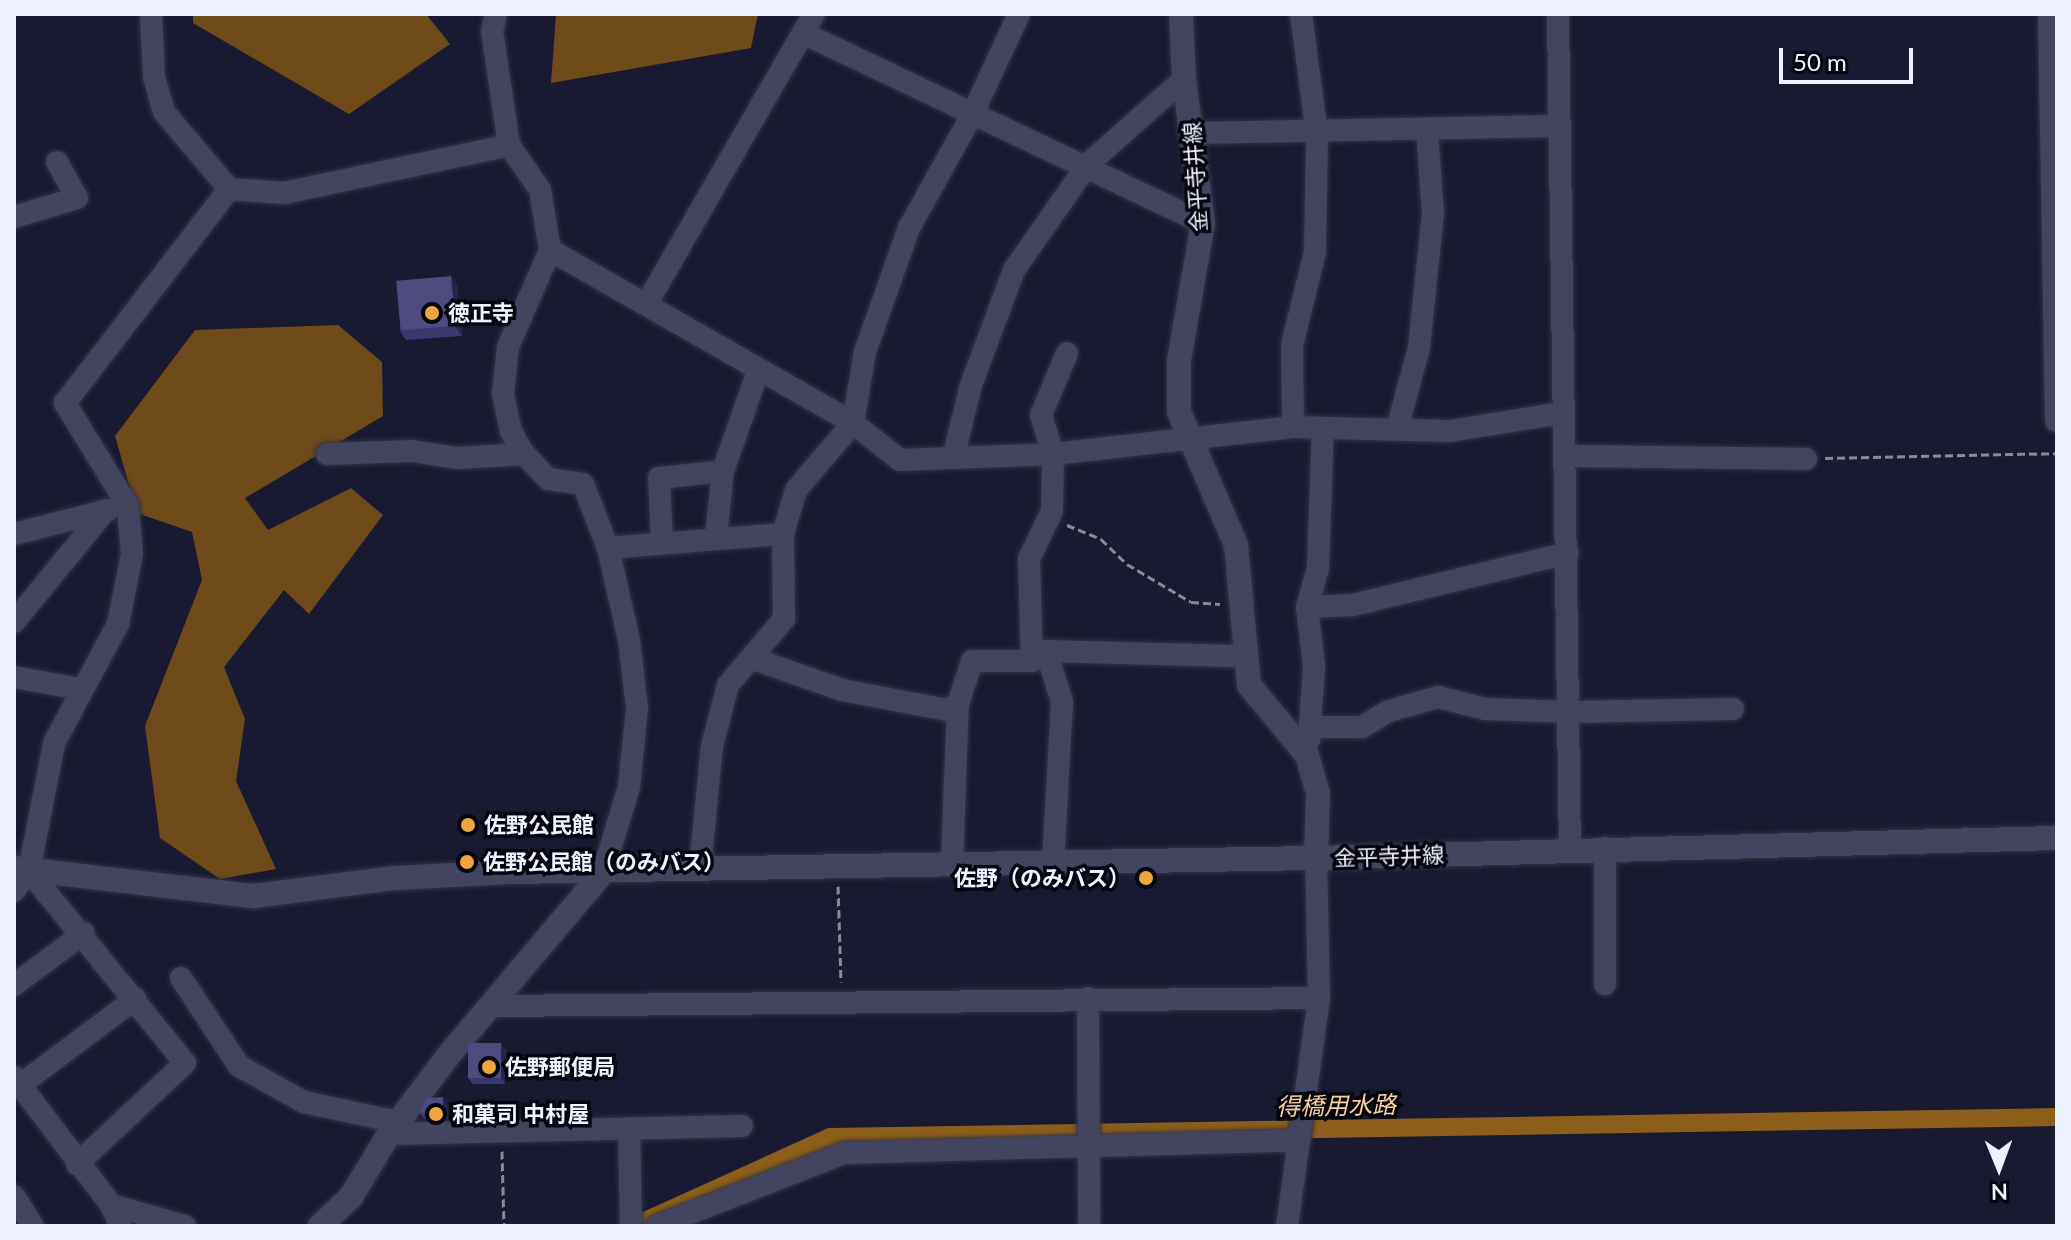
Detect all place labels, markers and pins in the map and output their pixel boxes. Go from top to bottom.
place label: 徳正寺 [448,300,514,326]
marker: 徳正寺 [423,304,441,322]
place label: 佐野公民館 [484,812,594,838]
marker: 佐野公民館 [459,816,477,834]
place label: 佐野公民館（のみバス） [483,849,725,875]
marker: 佐野公民館（のみバス） [458,853,476,871]
place label: 佐野（のみバス） [954,865,1130,891]
marker: 佐野（のみバス） [1137,869,1155,887]
place label: 佐野郵便局 [505,1054,615,1080]
marker: 佐野郵便局 [480,1058,498,1076]
place label: 和菓司 中村屋 [452,1101,589,1127]
marker: 和菓司 中村屋 [427,1105,445,1123]

